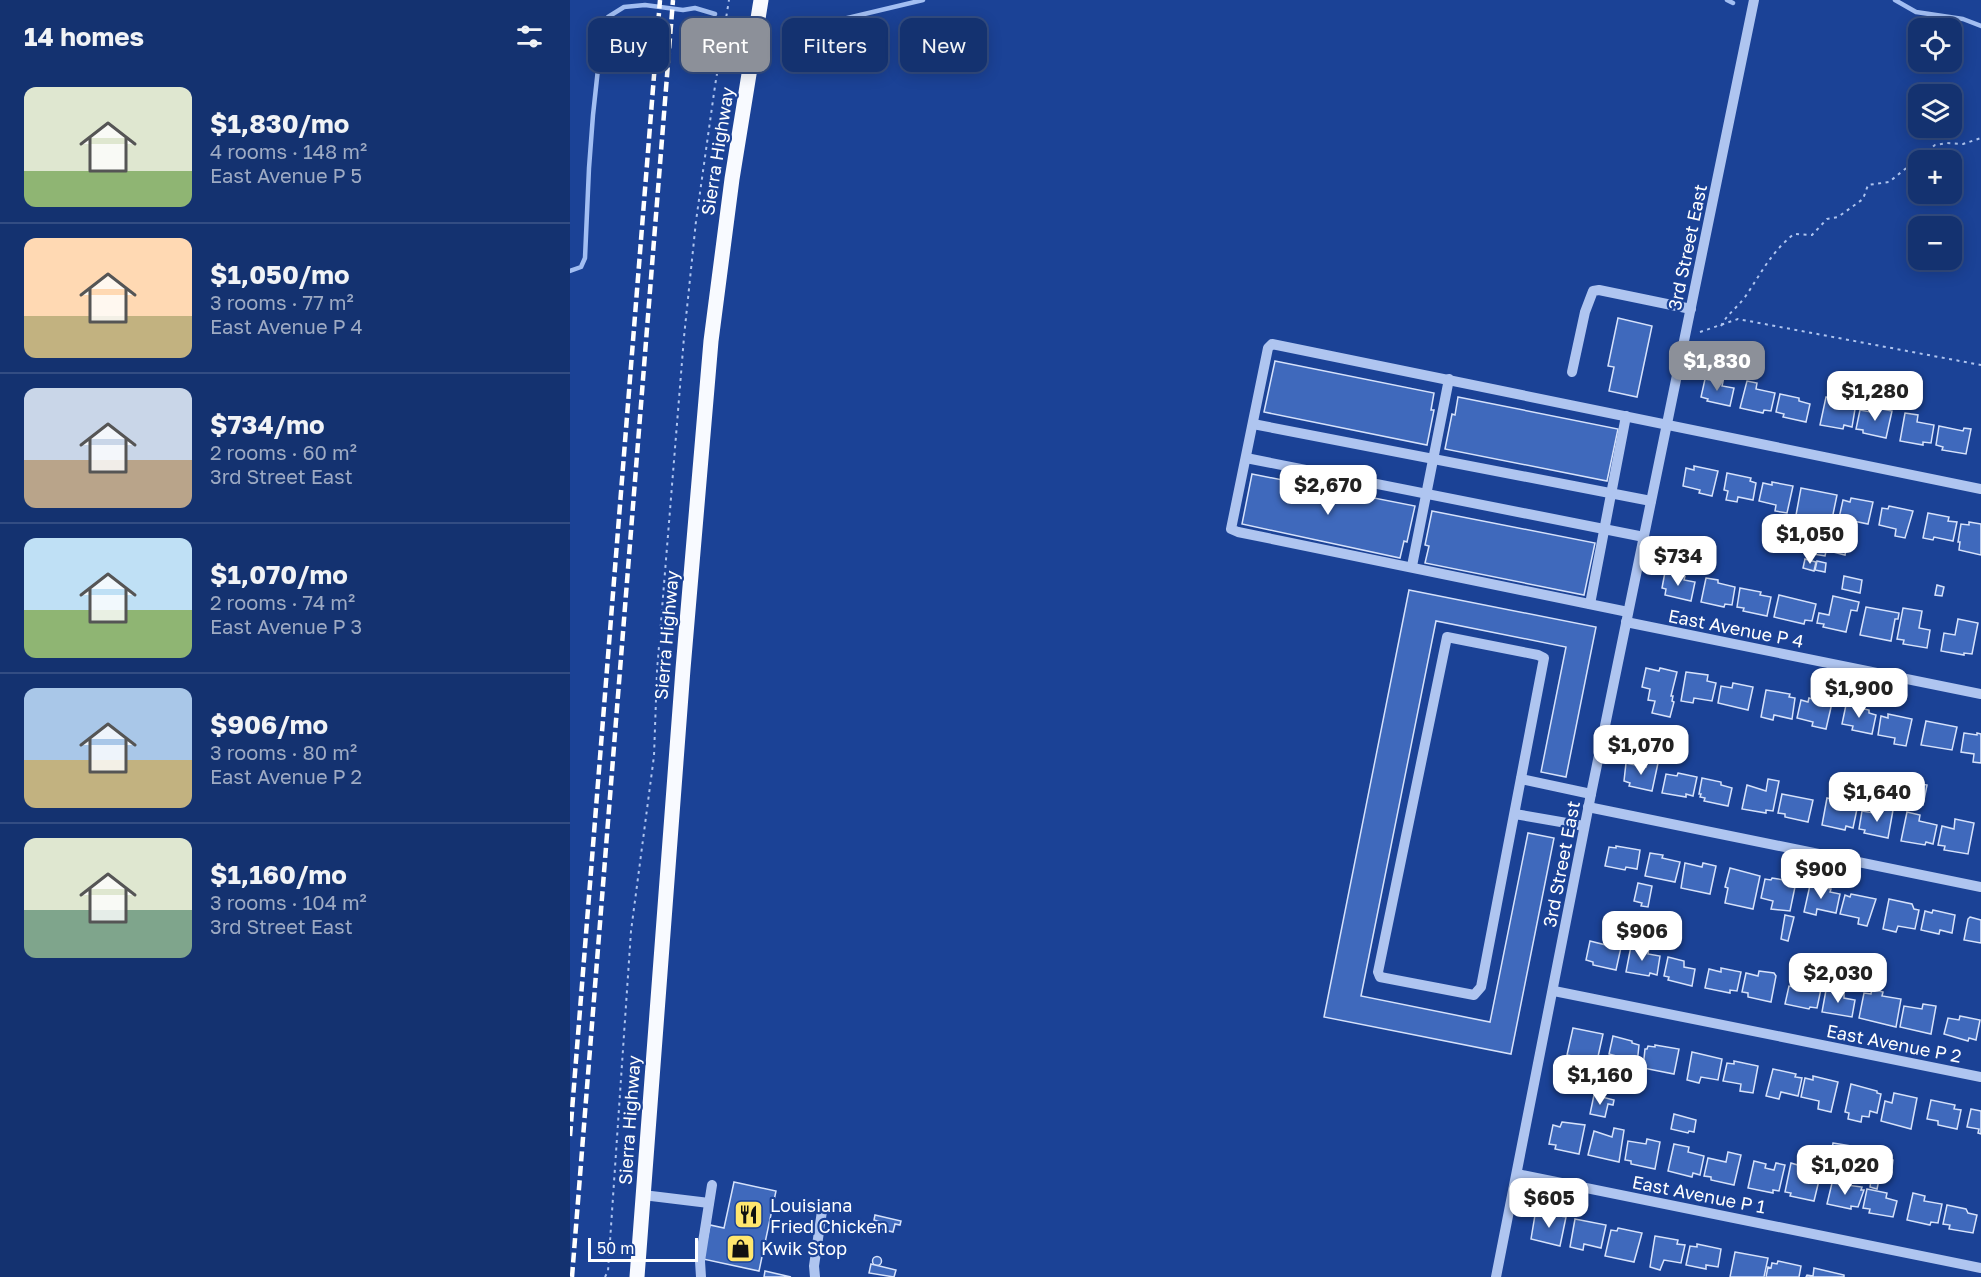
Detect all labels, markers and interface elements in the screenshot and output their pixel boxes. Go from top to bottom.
chip: Buy [588,18,669,72]
chip: Rent [681,18,770,72]
chip: Filters [782,18,888,72]
chip: New [900,18,987,72]
map controls [1908,18,1962,270]
button: locate [1908,18,1962,72]
icon: filters [513,20,546,53]
text: 14 homes [24,21,144,52]
button: layers [1908,84,1962,138]
street label: Sierra Highway [696,85,738,217]
text: $1,830/mo [210,108,349,139]
icon: home [72,111,144,183]
text: 4 rooms · 148 m² [210,139,367,163]
button: + [1908,150,1962,204]
text: East Avenue P 5 [210,163,362,187]
street label: 3rd Street East [1663,182,1711,312]
button: − [1908,216,1962,270]
text: $1,050/mo [210,259,350,290]
icon: home [72,262,144,334]
text: 3 rooms · 77 m² [210,290,354,314]
text: East Avenue P 4 [210,314,363,338]
pin: $1,830 [1668,341,1766,392]
text: $1,830 [1683,348,1751,372]
pin: $1,280 [1826,371,1924,422]
text: $1,280 [1841,378,1909,402]
text: $734/mo [210,409,325,440]
icon: home [72,412,144,484]
text: 2 rooms · 60 m² [210,440,357,464]
text: 3rd Street East [210,464,353,488]
pin: $2,670 [1279,465,1377,516]
text: $2,670 [1294,472,1362,496]
pin: $1,050 [1761,514,1859,565]
text: $1,050 [1776,521,1844,545]
pin: $734 [1642,536,1714,587]
text: $734 [1654,543,1703,567]
text: $1,070/mo [210,559,348,590]
icon: home [72,562,144,634]
street label: Sierra Highway [649,569,683,701]
text: 2 rooms · 74 m² [210,590,355,614]
street label: East Avenue P 4 [1666,604,1806,652]
text: East Avenue P 3 [210,614,362,638]
pin: $1,900 [1810,668,1908,719]
text: $1,900 [1825,675,1893,699]
text: $906/mo [210,709,328,740]
icon: home [72,712,144,784]
pin: $1,070 [1592,725,1690,776]
text: $1,070 [1608,732,1675,756]
text: 3 rooms · 80 m² [210,740,357,764]
text: East Avenue P 2 [210,764,362,788]
pin: $1,640 [1828,772,1926,823]
text: $1,640 [1843,779,1911,803]
street label: 3rd Street East [1538,799,1584,929]
pin: $900 [1785,849,1857,900]
text: $900 [1795,856,1847,880]
text: $1,160/mo [210,859,347,890]
icon: home [72,862,144,934]
text: 3 rooms · 104 m² [210,890,367,914]
pin: $906 [1606,911,1678,962]
text: 3rd Street East [210,914,353,938]
text: $906 [1616,918,1668,942]
pin: $2,030 [1789,953,1887,1004]
text: $2,030 [1803,960,1873,984]
street label: East Avenue P 2 [1825,1019,1963,1067]
street label: Sierra Highway [613,1054,645,1186]
pin: $1,160 [1551,1055,1649,1106]
text: $1,160 [1567,1062,1633,1086]
pin: $1,020 [1796,1145,1894,1196]
text: $1,020 [1811,1152,1879,1176]
street label: East Avenue P 1 [1631,1170,1768,1218]
pin: $605 [1513,1178,1585,1229]
text: $605 [1523,1185,1575,1209]
place label: Louisiana Fried Chicken [770,1194,888,1237]
restaurant icon: Louisiana Fried Chicken [733,1199,765,1231]
shop icon: Kwik Stop [724,1232,756,1264]
scale bar [588,1235,698,1262]
place label: Kwik Stop [761,1237,847,1259]
text: 50 m [597,1238,634,1258]

